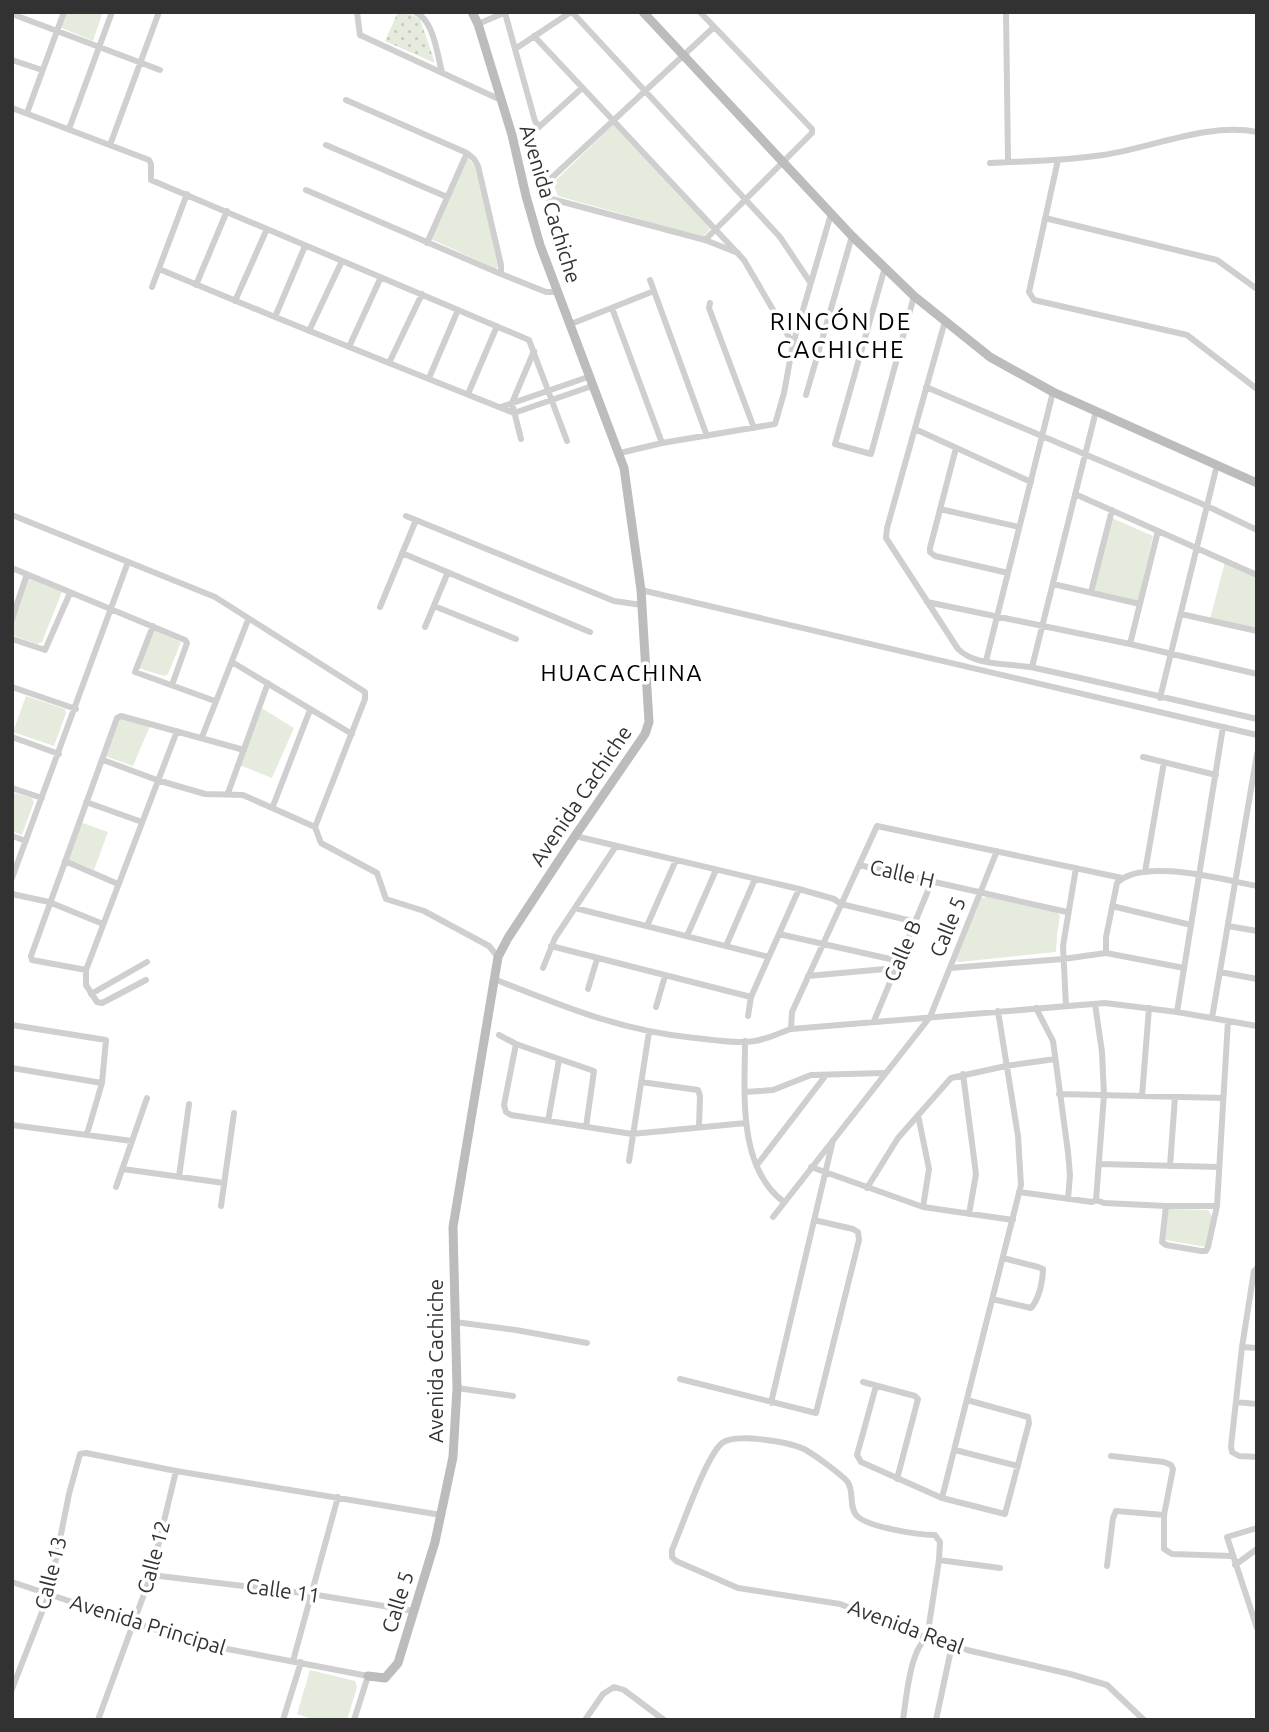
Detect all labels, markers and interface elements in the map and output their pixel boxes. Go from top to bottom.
street label: Avenida Cachiche [515,122,586,286]
district label: RINCÓN DE CACHICHE [770,307,912,363]
district label: HUACACHINA [540,660,704,685]
street label: Avenida Cachiche [524,721,636,870]
street label: Calle H [868,854,937,892]
street label: Calle 5 [924,893,970,960]
street label: Calle B [878,916,926,985]
street label: Avenida Cachiche [423,1279,447,1443]
street label: Calle 12 [132,1518,174,1596]
street label: Calle 13 [29,1534,71,1612]
street label: Calle 5 [376,1568,418,1635]
street label: Calle 11 [244,1573,322,1607]
street label: Avenida Principal [68,1589,229,1659]
street label: Avenida Real [845,1594,967,1658]

